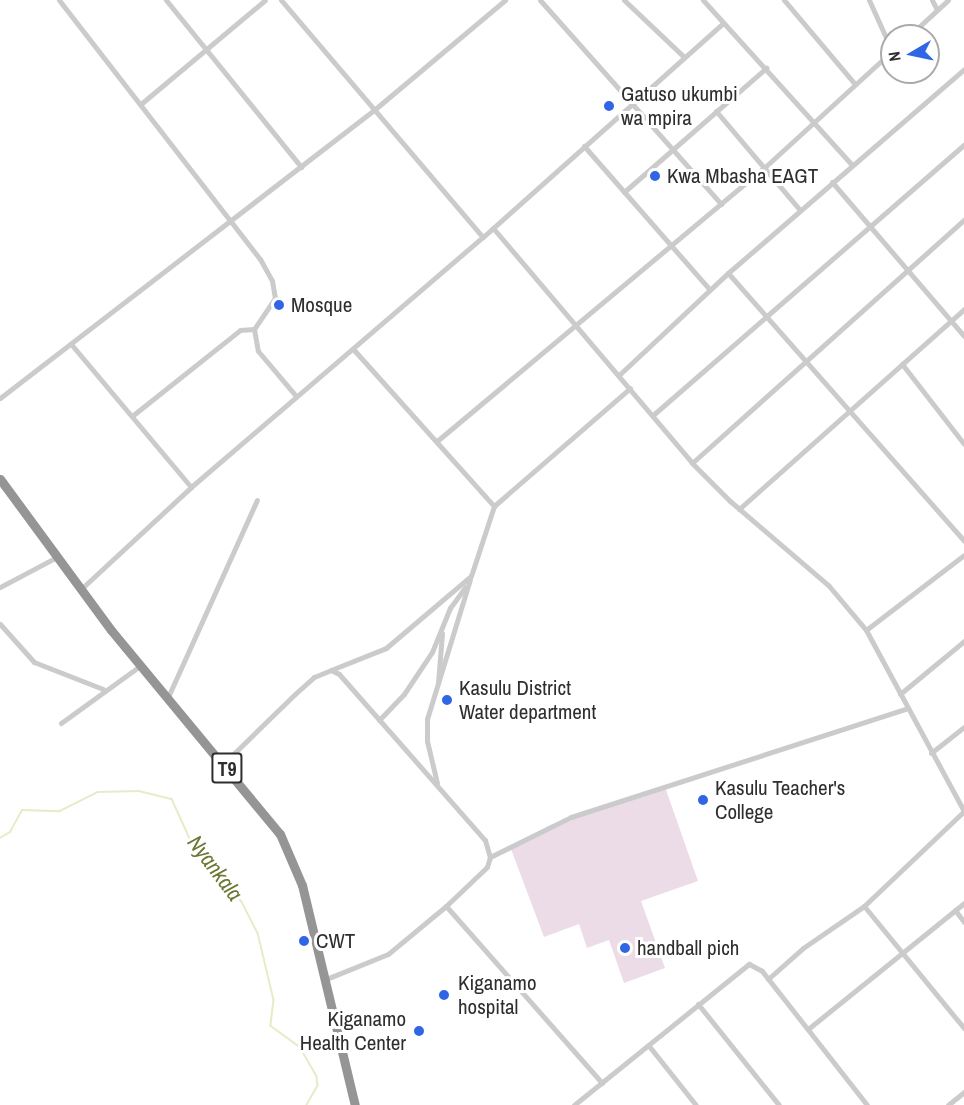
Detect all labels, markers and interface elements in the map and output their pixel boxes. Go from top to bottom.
north arrow [880,24,940,84]
text: N [883,50,906,63]
place label: Gatuso ukumbi wa mpira [621,81,738,131]
marker: Gatuso ukumbi wa mpira [602,99,616,113]
place label: Kwa Mbasha EAGT [667,163,818,189]
marker: Kwa Mbasha EAGT [648,169,662,183]
place label: Mosque [291,292,352,318]
marker: Mosque [272,298,286,312]
place label: Kasulu District Water department [459,675,596,725]
marker: Kasulu District Water department [440,693,454,707]
road number: T9 [210,751,244,785]
place label: Kasulu Teacher's College [715,775,846,825]
marker: Kasulu Teacher's College [696,793,710,807]
water label: Nyankala [182,830,248,906]
place label: CWT [316,928,355,954]
marker: CWT [297,934,311,948]
place label: handball pich [637,935,739,961]
marker: handball pich [618,941,632,955]
place label: Kiganamo hospital [458,970,536,1020]
marker: Kiganamo hospital [435,986,453,1004]
place label: Kiganamo Health Center [300,1006,406,1056]
marker: Kiganamo Health Center [410,1022,428,1040]

